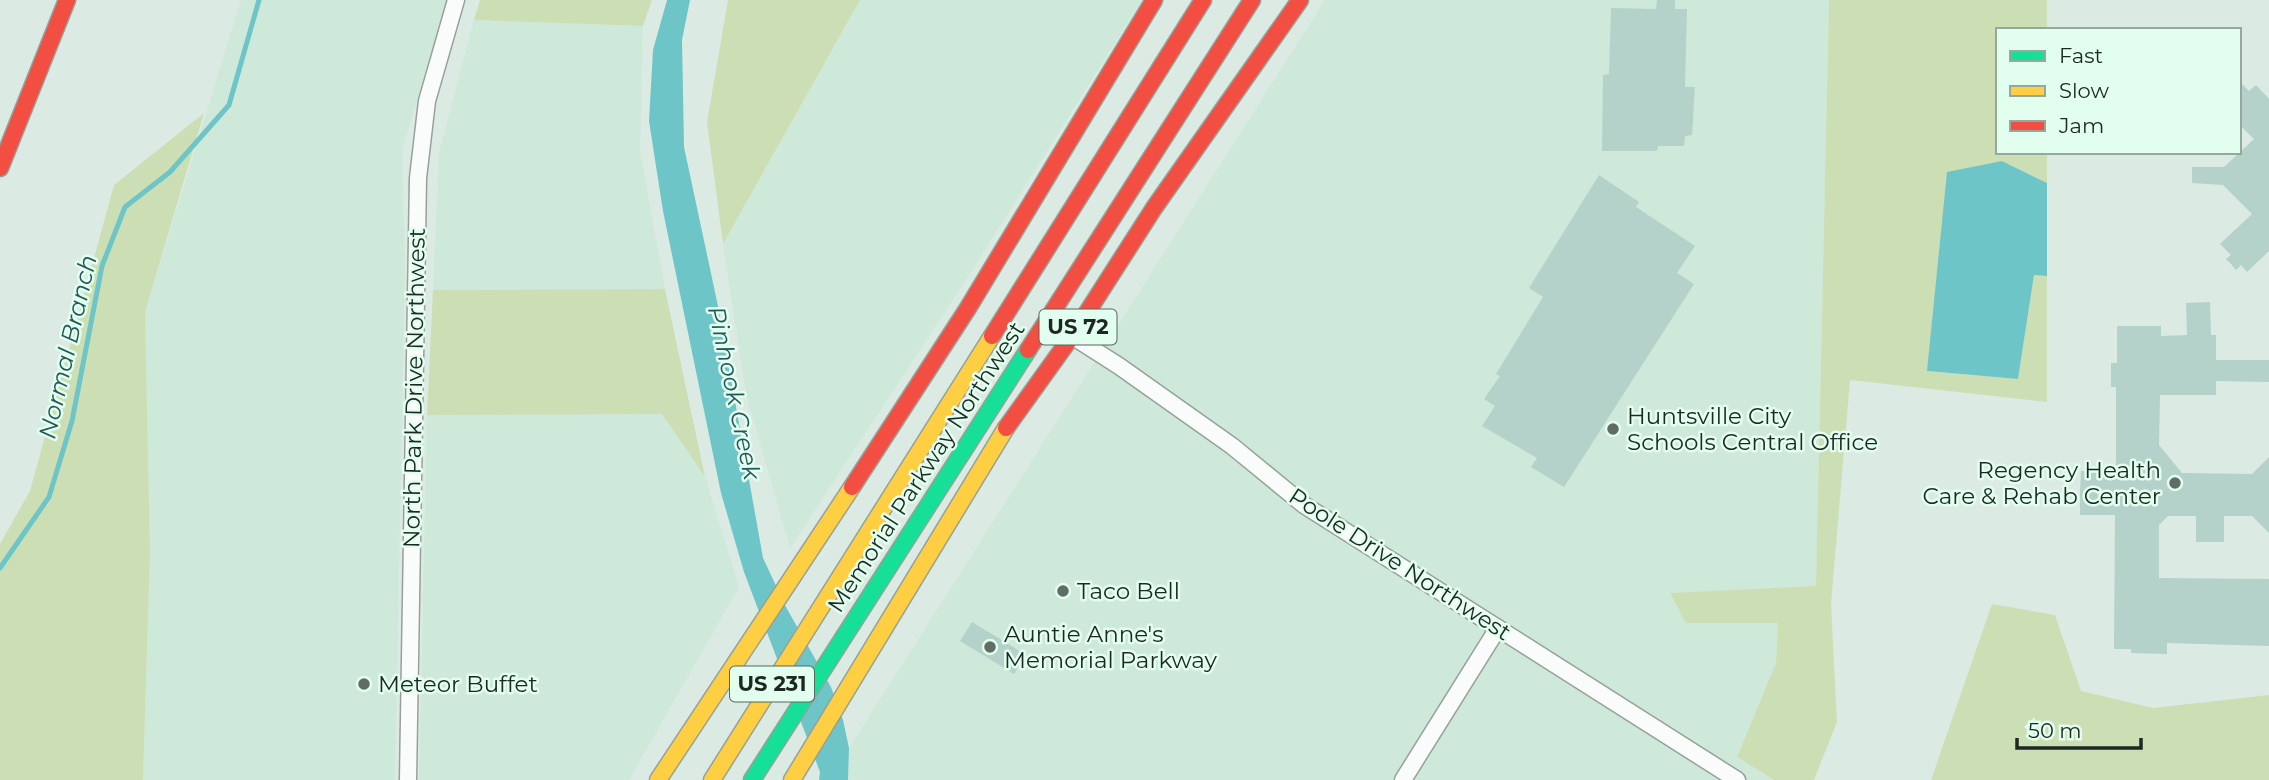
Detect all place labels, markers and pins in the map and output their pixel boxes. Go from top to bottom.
place label: Huntsville City Schools Central Office [1627,402,1878,456]
marker: Huntsville City Schools Central Office [1605,421,1621,437]
place label: Regency Health Care & Rehab Center [1923,456,2161,510]
marker: Regency Health Care & Rehab Center [2167,475,2183,491]
place label: Taco Bell [1077,577,1180,605]
marker: Taco Bell [1055,583,1071,599]
place label: Auntie Anne's Memorial Parkway [1004,620,1218,674]
marker: Auntie Anne's Memorial Parkway [982,639,998,655]
place label: Meteor Buffet [378,670,538,698]
marker: Meteor Buffet [356,676,372,692]

